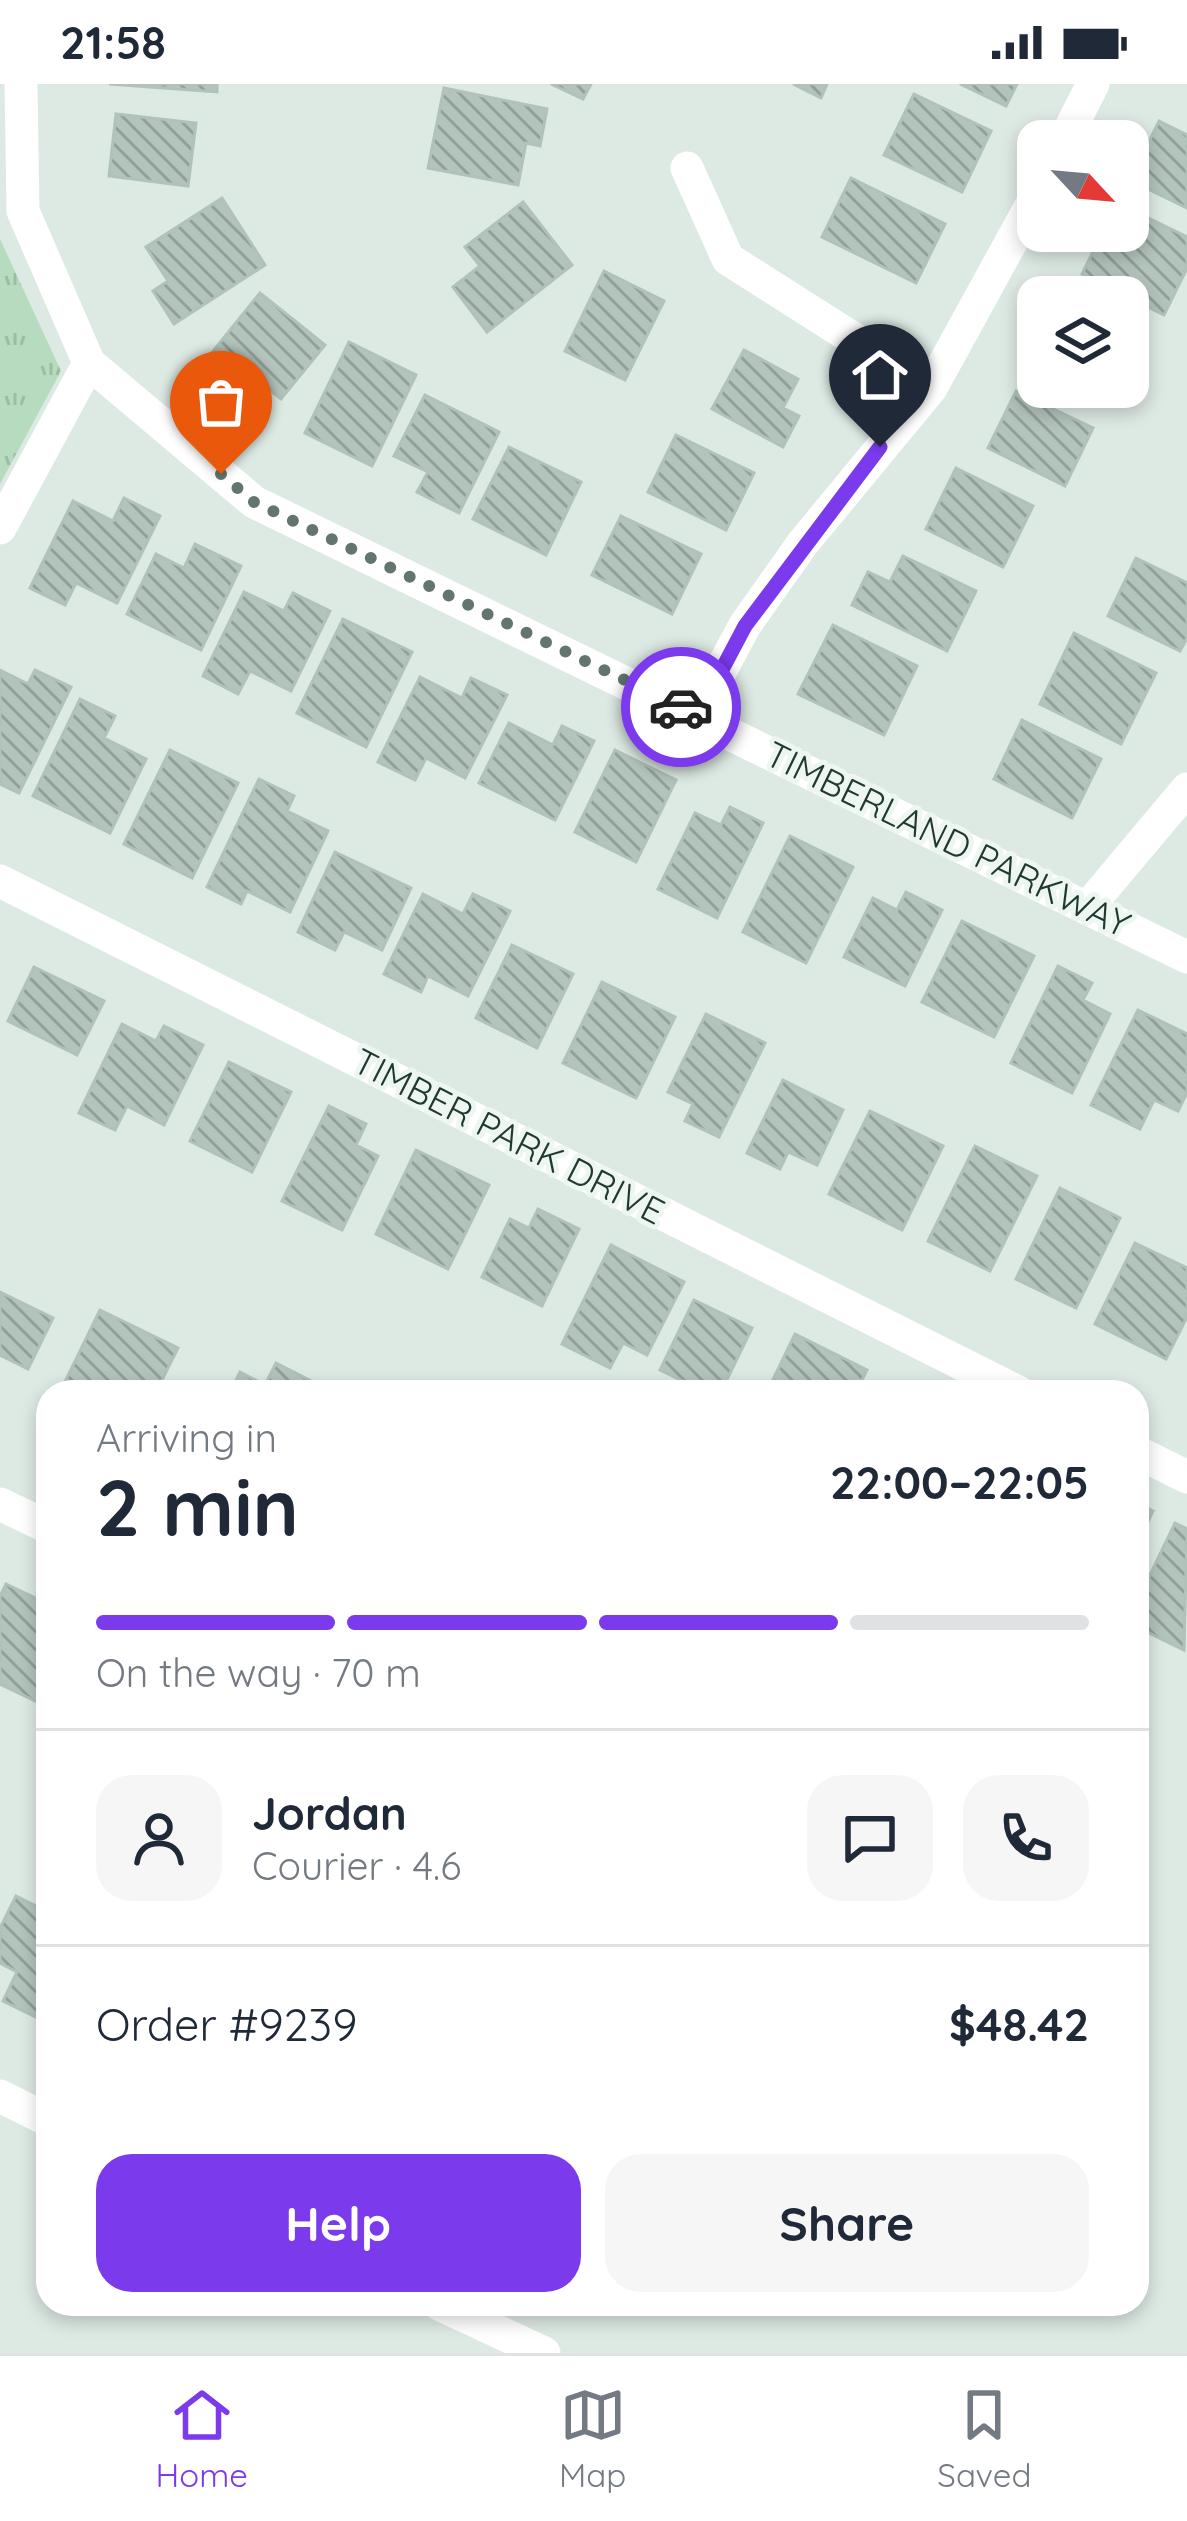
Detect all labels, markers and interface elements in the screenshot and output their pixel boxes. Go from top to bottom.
text: 21:58 [60,14,166,70]
north arrow [1017,120,1149,252]
map controls [1017,120,1149,408]
button: layers [1017,276,1149,408]
pin [829,324,931,447]
icon: home [847,342,913,408]
pin [170,351,272,474]
icon: bag [188,369,254,435]
courier [621,647,741,767]
icon: car [648,674,714,740]
street label: TIMBERLAND PARKWAY [758,731,1138,947]
street label: TIMBER PARK DRIVE [346,1038,672,1234]
text: Arriving in [96,1413,277,1462]
text: 22:00–22:05 [830,1454,1089,1510]
text: 2 min [96,1458,299,1556]
text: On the way · 70 m [96,1648,421,1697]
button: person [96,1775,222,1901]
button: chat [807,1775,933,1901]
button: phone [963,1775,1089,1901]
text: Jordan [252,1785,407,1841]
text: Courier · 4.6 [252,1841,461,1890]
text: Order #9239 [96,1996,357,2052]
text: $48.42 [949,1996,1089,2052]
button: Help [96,2154,581,2292]
button: Share [605,2154,1089,2292]
tab: Home [156,2382,248,2495]
tab: Map [559,2382,626,2495]
tab: Saved [937,2382,1031,2495]

